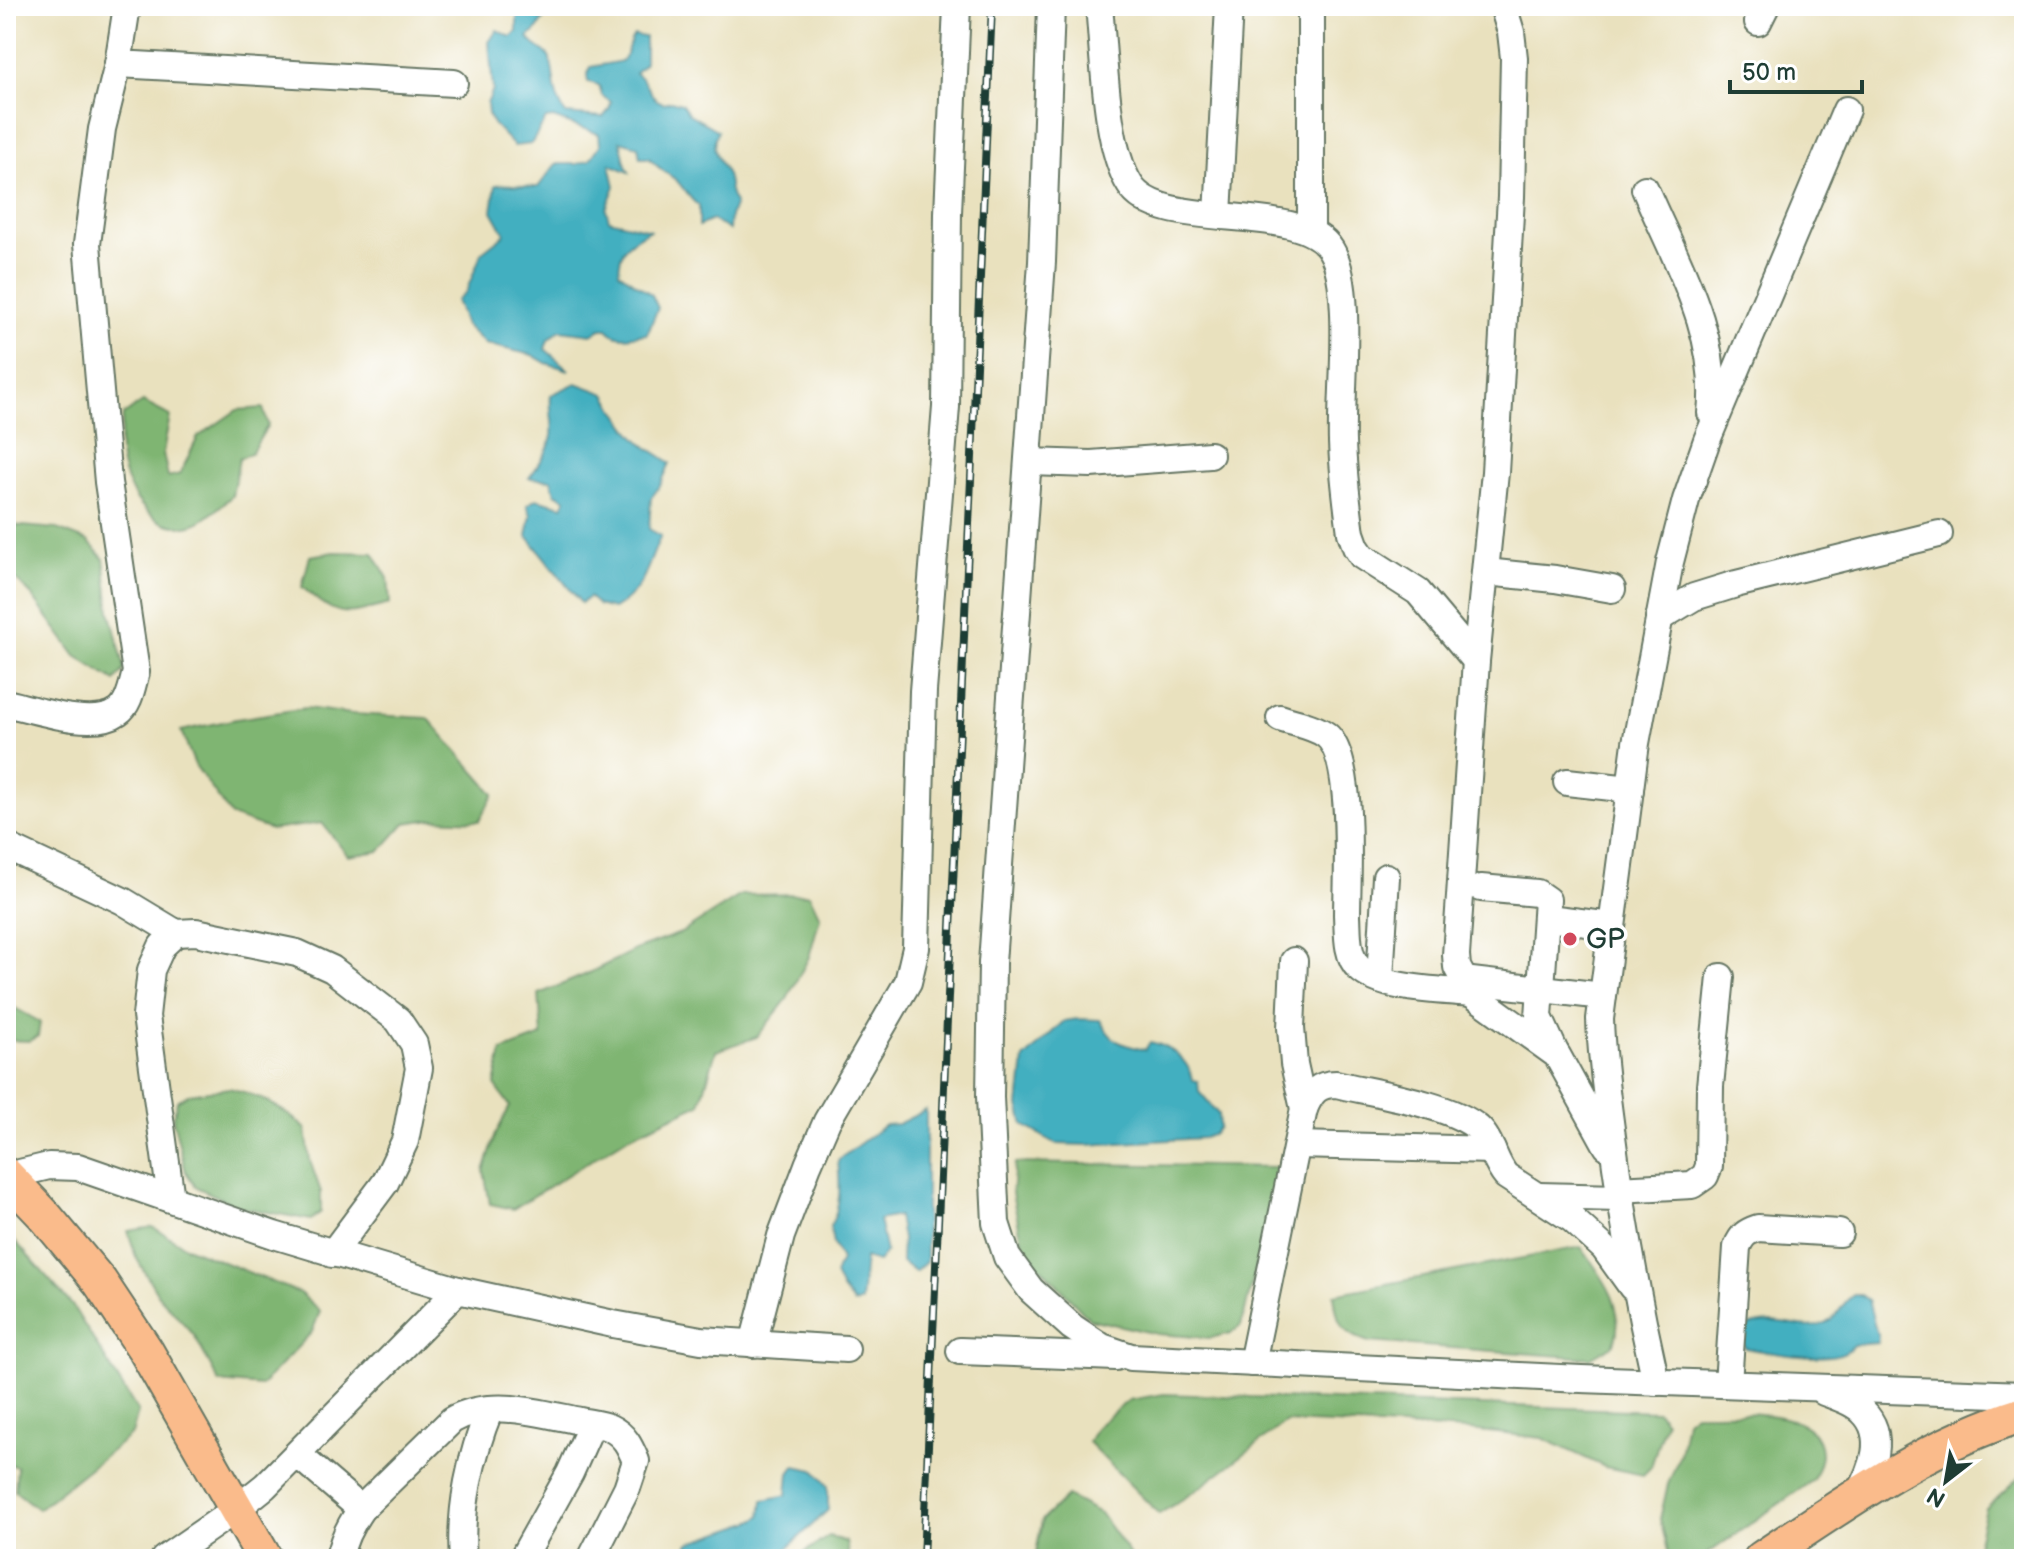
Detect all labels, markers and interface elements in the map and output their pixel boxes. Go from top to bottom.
scale bar [1730,44,1862,94]
text: 50 m [1742,58,1796,87]
place label: GP [1586,923,1625,956]
marker: GP [1561,930,1579,948]
north arrow [1906,1441,1986,1521]
text: N [1922,1481,1951,1513]

